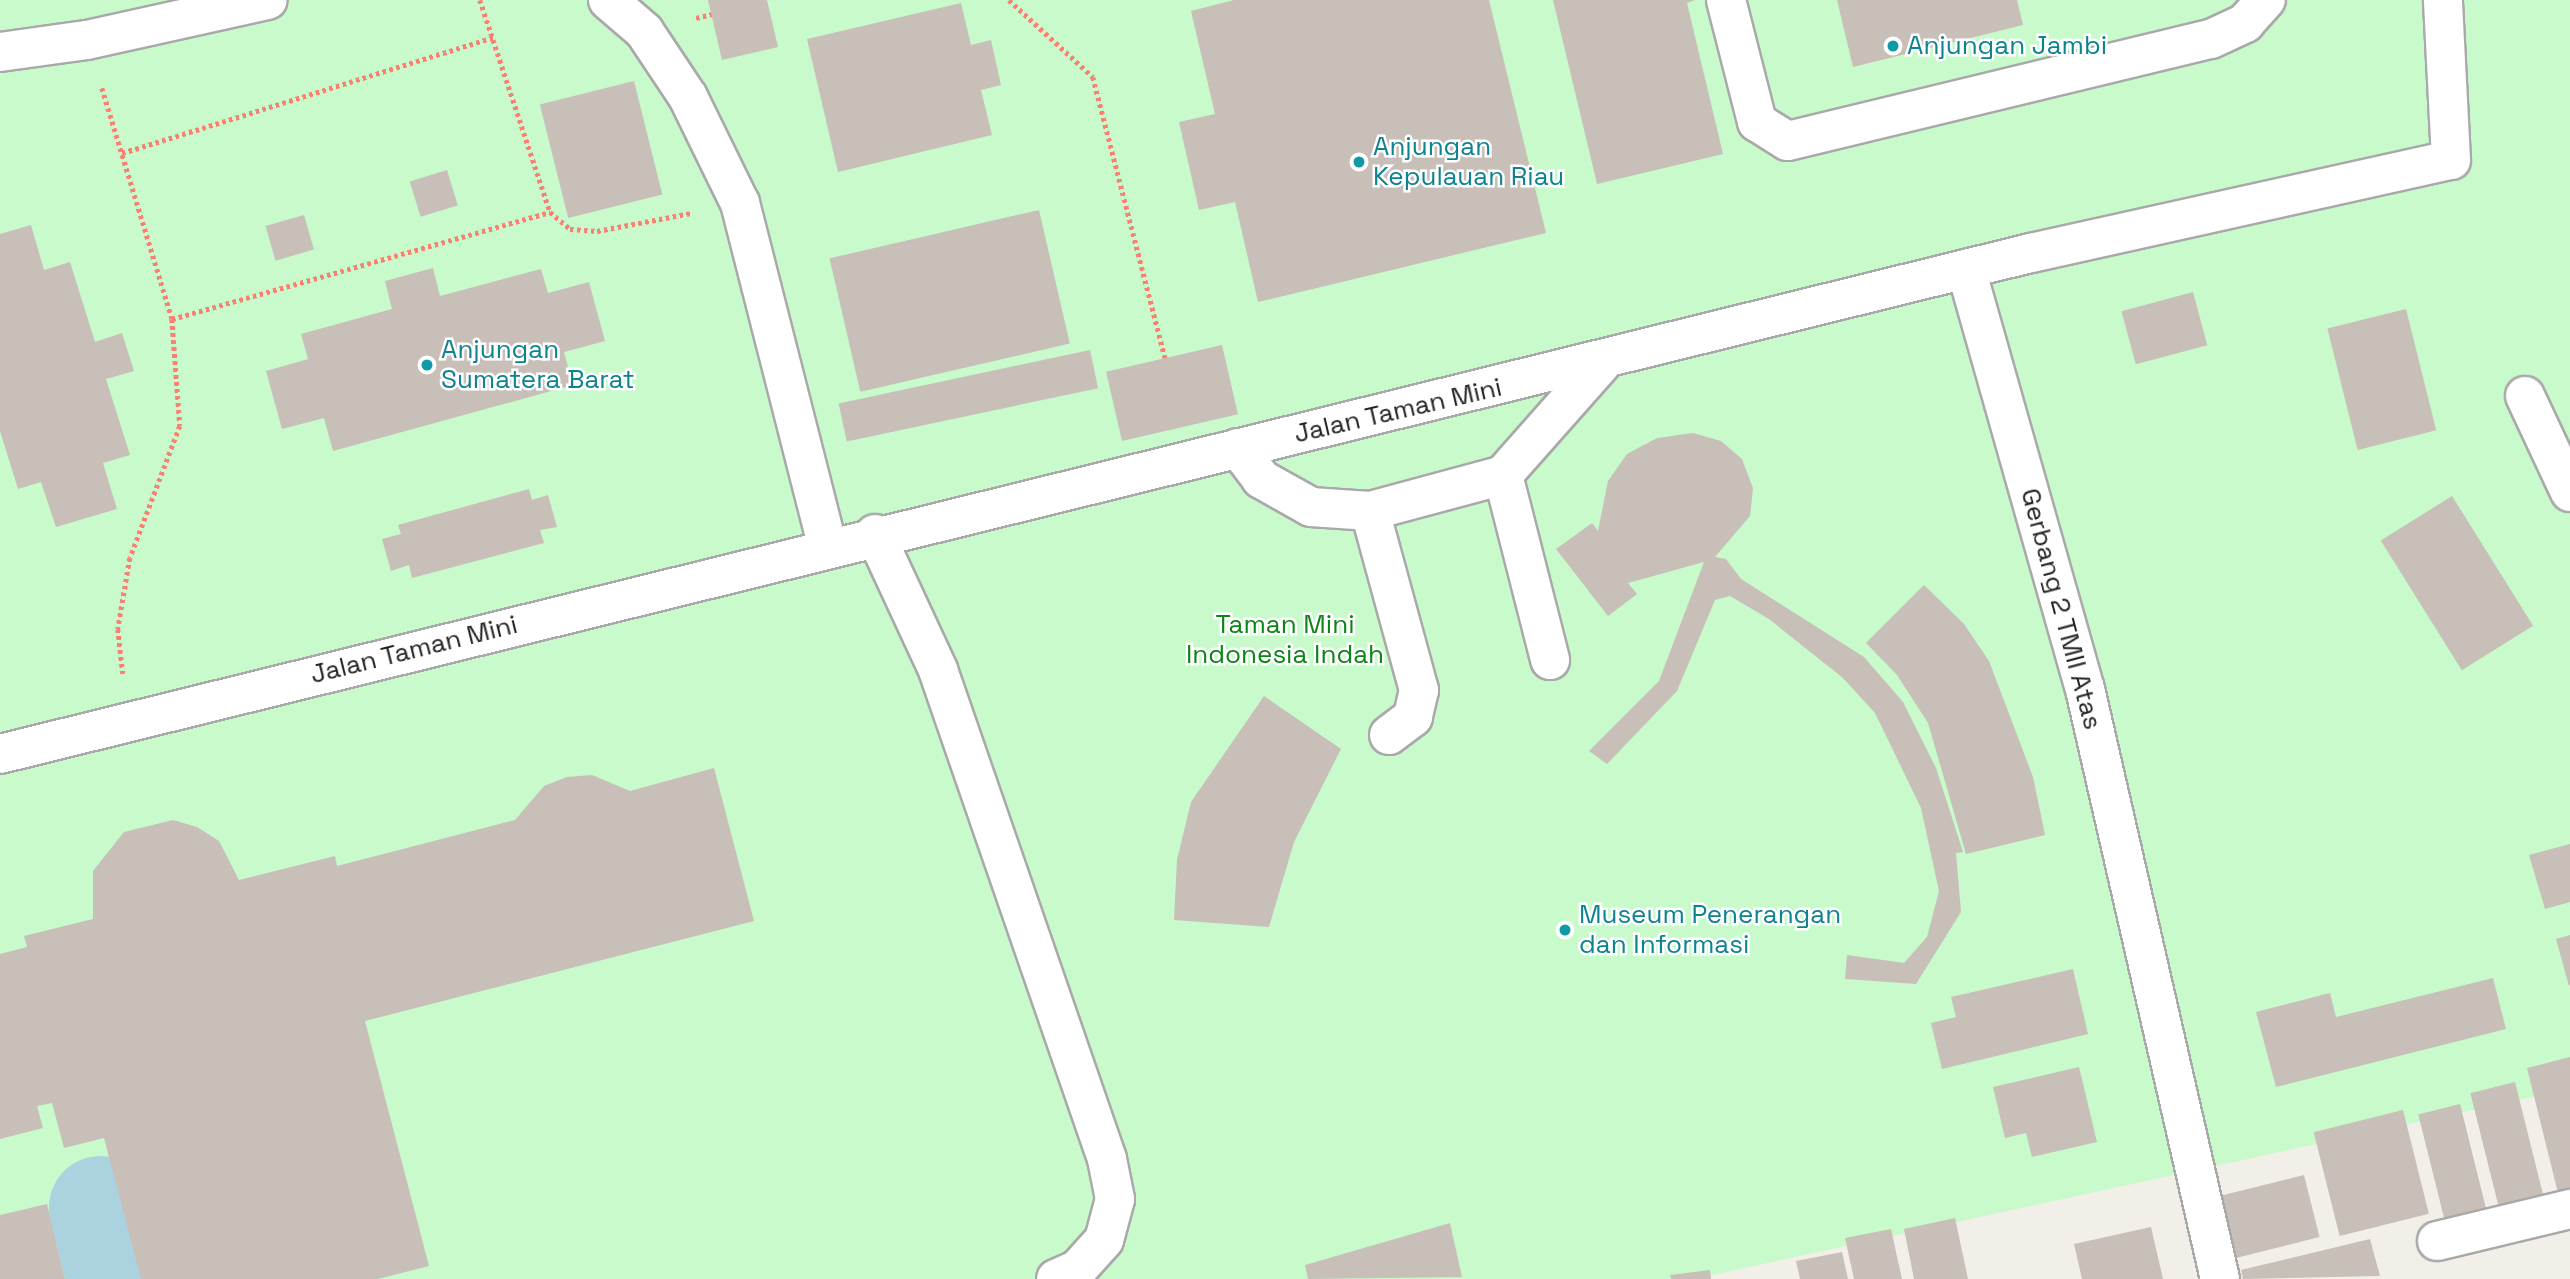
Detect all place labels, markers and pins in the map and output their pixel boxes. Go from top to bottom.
place label: Anjungan Jambi [1907,30,2107,62]
marker: Anjungan Jambi [1885,38,1901,54]
place label: Anjungan Kepulauan Riau [1373,131,1564,192]
marker: Anjungan Kepulauan Riau [1351,154,1367,170]
place label: Anjungan Sumatera Barat [441,334,635,396]
marker: Anjungan Sumatera Barat [419,357,435,373]
place label: Museum Penerangan dan Informasi [1579,899,1841,960]
marker: Museum Penerangan dan Informasi [1557,922,1573,938]

